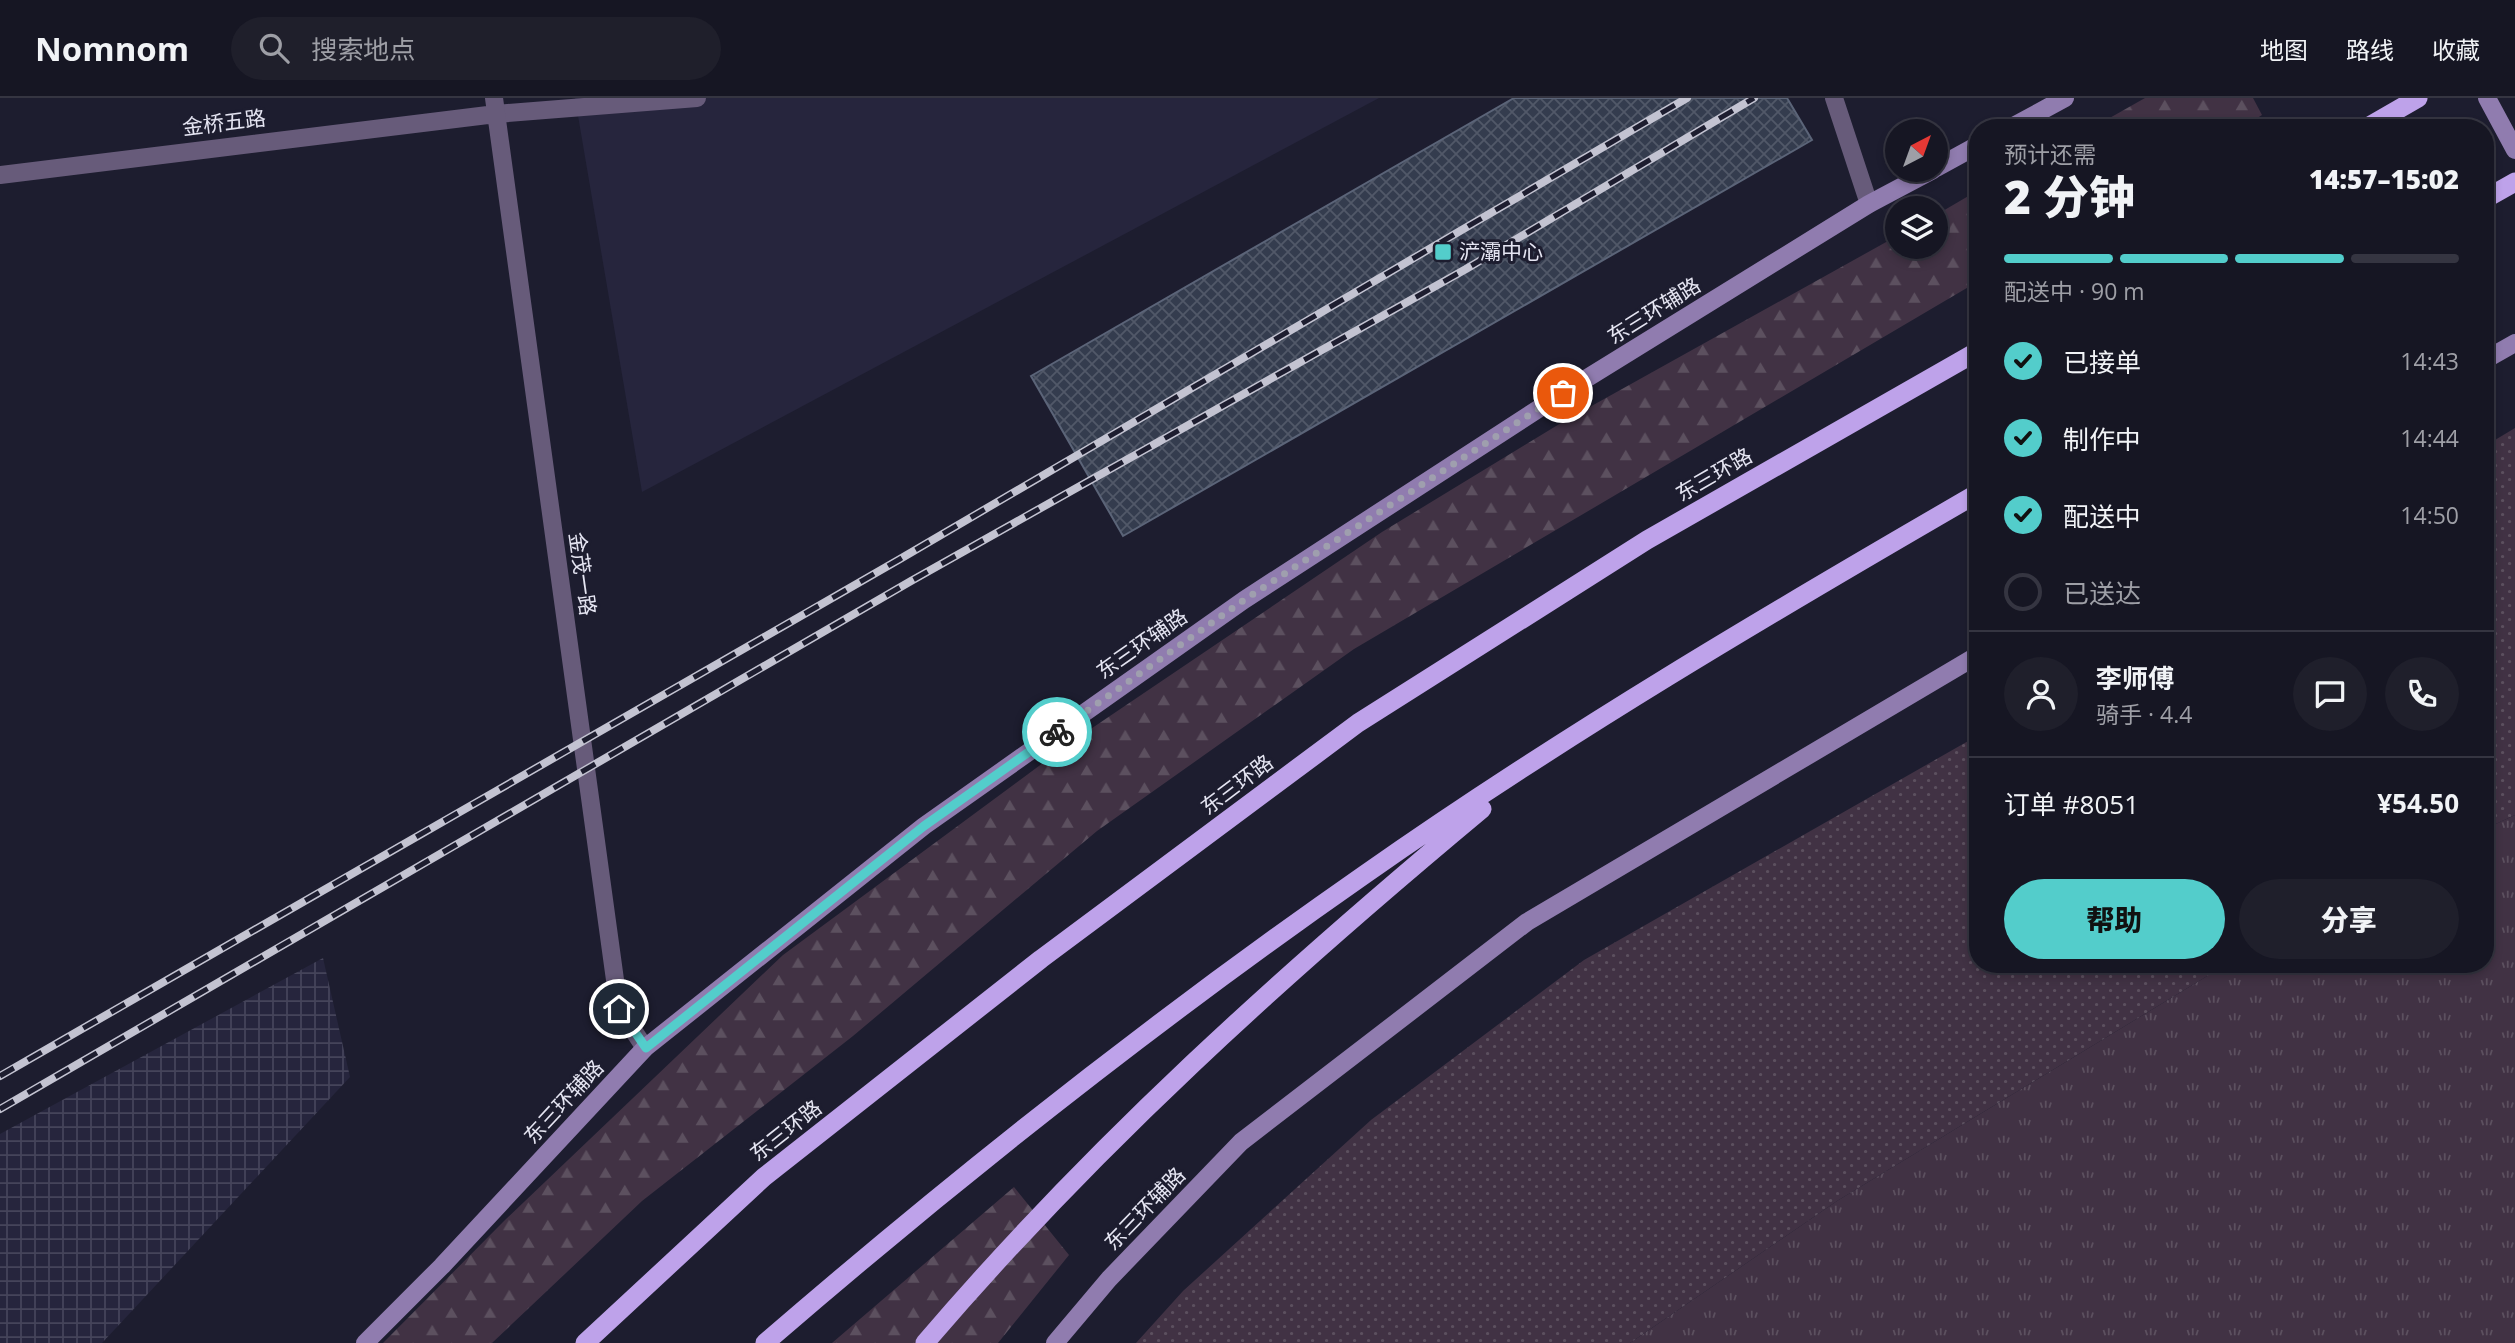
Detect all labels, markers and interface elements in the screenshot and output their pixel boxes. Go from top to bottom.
search box [231,17,721,80]
text: Nomnom [35,26,189,71]
icon: search [255,29,293,67]
text: 搜索地点 [311,31,415,67]
text: 地图 [2260,33,2308,66]
text: 路线 [2346,33,2394,66]
text: 收藏 [2432,33,2480,66]
street label: 金桥五路 [180,103,267,141]
north arrow [1885,119,1948,182]
map controls [1885,119,1948,259]
text: 预计还需 [2004,138,2096,170]
text: 14:57–15:02 [2309,161,2459,197]
text: 2 分钟 [2004,165,2135,227]
button: layers [1885,196,1948,259]
place label: 浐灞中心 [1459,237,1543,265]
marker: 浐灞中心 [1433,242,1453,262]
street label: 东三环辅路 [1602,270,1705,350]
text: 配送中 · 90 m [2004,275,2145,307]
icon: check [2004,342,2042,380]
text: 已接单 [2063,344,2141,380]
text: 14:43 [2400,345,2459,377]
pin [1533,363,1593,423]
icon: bag [1544,374,1582,412]
icon: check [2004,419,2042,457]
text: 制作中 [2063,421,2141,457]
text: 14:44 [2400,422,2459,454]
street label: 东三环路 [1670,441,1757,507]
icon: check [2004,496,2042,534]
text: 配送中 [2063,498,2141,534]
text: 14:50 [2400,499,2459,531]
street label: 金茂一路 [563,530,603,617]
text: 已送达 [2063,575,2141,611]
street label: 东三环辅路 [1090,602,1192,685]
button: person [2004,657,2078,731]
button: chat [2293,657,2367,731]
button: phone [2385,657,2459,731]
text: 李师傅 [2096,660,2174,696]
courier [1022,697,1092,767]
text: 骑手 · 4.4 [2096,698,2192,730]
icon: bike [1038,713,1076,751]
street label: 东三环路 [1194,748,1278,821]
text: ¥54.50 [2377,785,2459,821]
text: 订单 #8051 [2004,786,2139,822]
button: 帮助 [2004,879,2225,959]
button: 分享 [2239,879,2459,959]
pin [589,979,649,1039]
icon: home [600,990,638,1028]
street label: 东三环辅路 [517,1053,609,1149]
street label: 东三环路 [744,1093,827,1167]
street label: 东三环辅路 [1098,1161,1191,1256]

